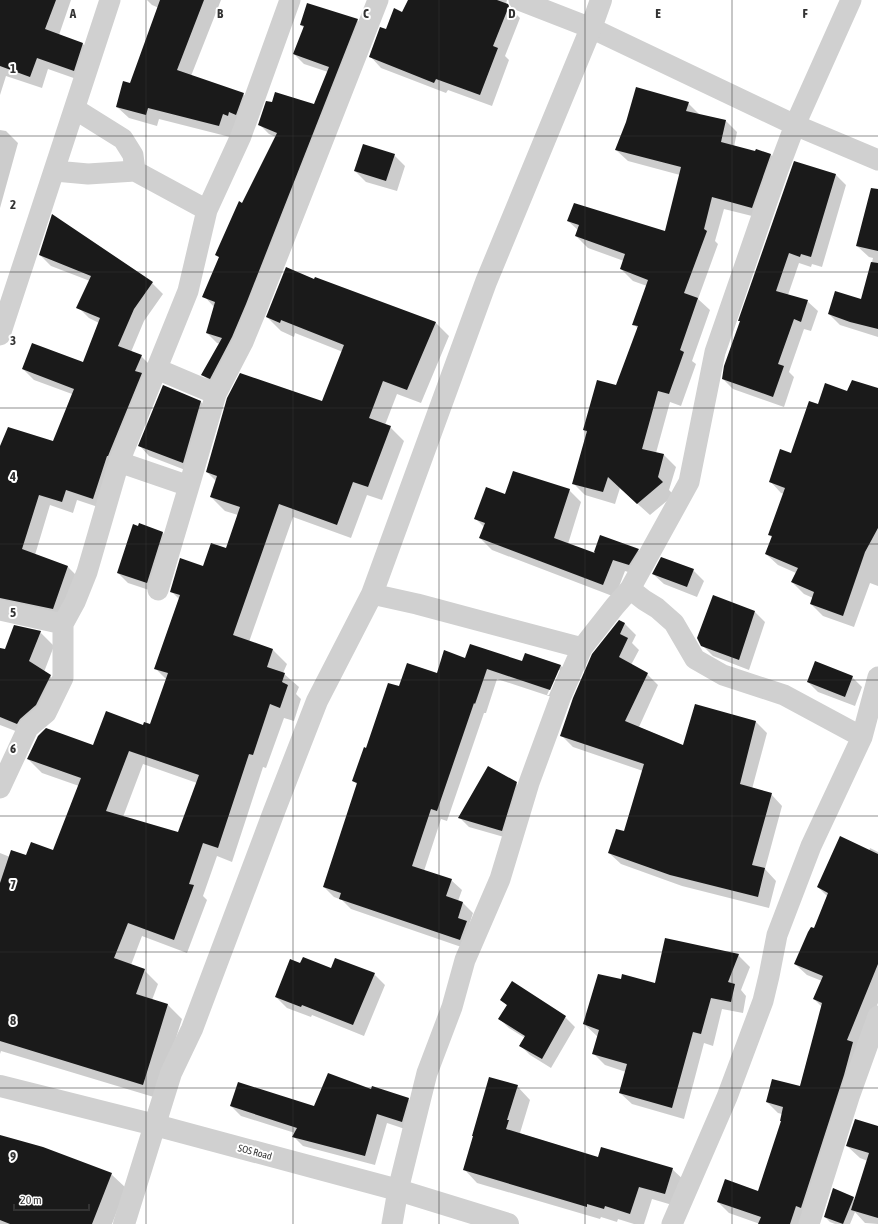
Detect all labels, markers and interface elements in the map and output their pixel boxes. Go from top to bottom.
text: A [69,6,77,21]
text: B [217,6,224,21]
text: C [363,6,369,21]
text: D [508,6,516,21]
text: E [655,6,661,21]
text: F [802,6,808,21]
text: 1 [10,61,16,76]
text: 2 [10,197,16,212]
text: 3 [10,333,16,348]
text: 4 [9,469,16,484]
text: 5 [10,605,16,620]
text: 6 [10,741,16,756]
text: 7 [10,877,16,892]
text: 8 [10,1013,16,1028]
street label: SOS Road [237,1142,273,1162]
text: 9 [10,1149,16,1164]
scale bar [14,1186,89,1212]
text: 20 m [20,1193,42,1207]

